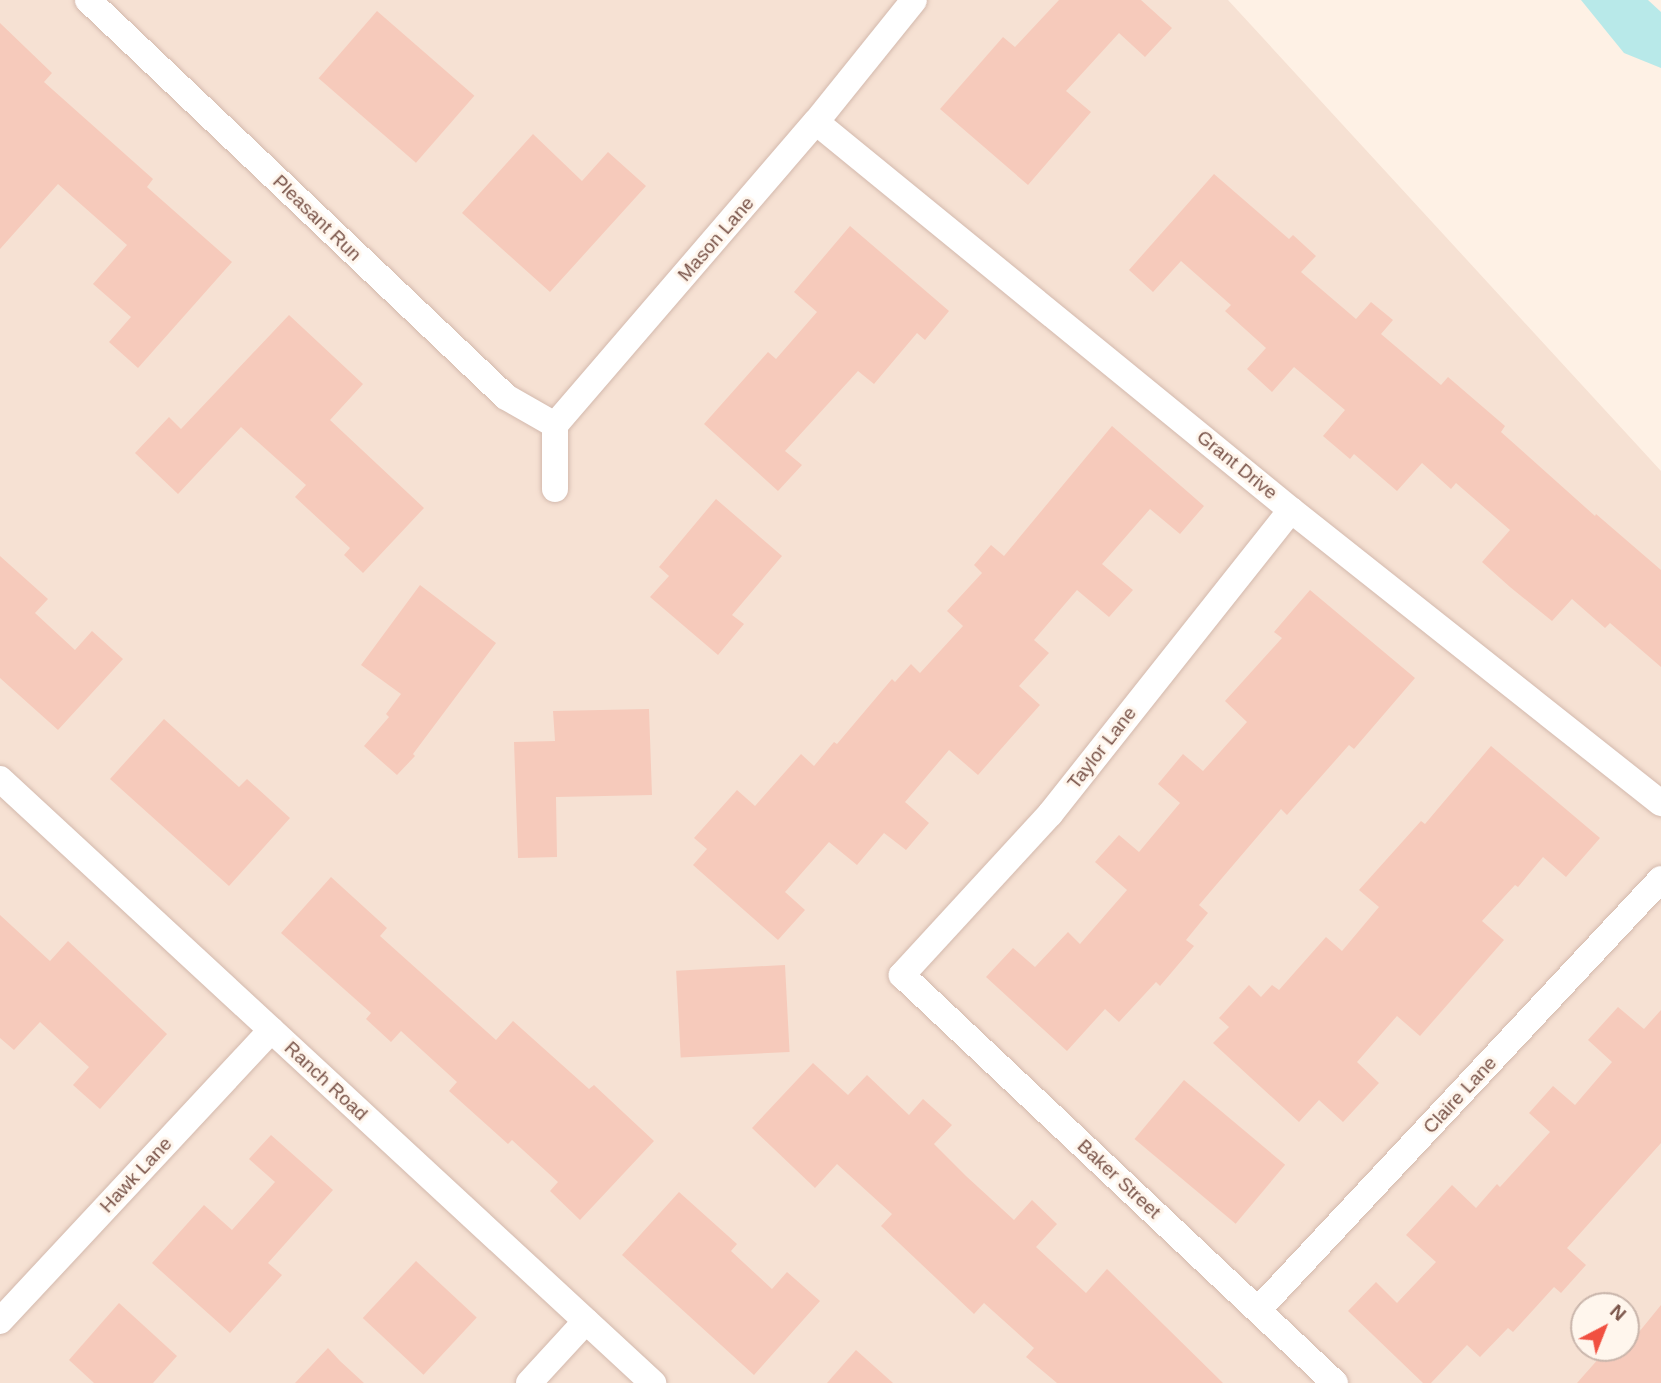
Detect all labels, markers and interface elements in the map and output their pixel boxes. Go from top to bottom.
street label: Pleasant Run [268,170,366,266]
street label: Mason Lane [673,192,759,286]
street label: Grant Drive [1192,426,1282,504]
street label: Taylor Lane [1063,702,1141,794]
street label: Ranch Road [280,1037,372,1125]
street label: Claire Lane [1419,1052,1501,1138]
street label: Hawk Lane [95,1132,177,1218]
street label: Baker Street [1073,1135,1165,1223]
north arrow [1570,1292,1640,1362]
text: N [1606,1300,1630,1325]

